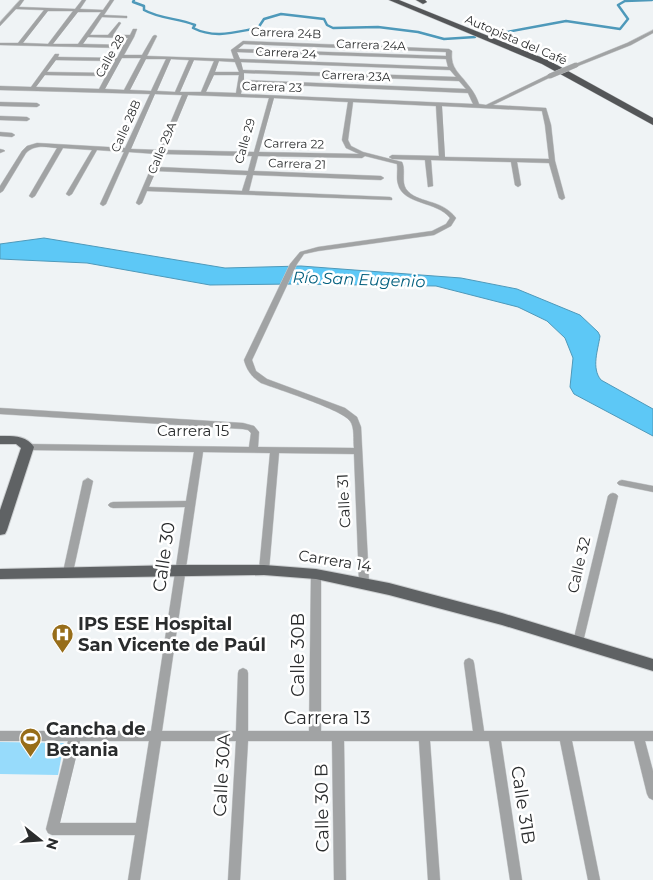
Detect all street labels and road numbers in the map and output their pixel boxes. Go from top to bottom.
street label: Autopista del Café [463,11,569,68]
street label: Carrera 24B [251,24,321,41]
street label: Calle 28 [92,31,128,80]
street label: Carrera 24A [336,36,407,53]
street label: Carrera 24 [255,43,317,62]
street label: Carrera 23A [321,67,391,84]
street label: Carrera 23 [242,78,303,95]
street label: Calle 28B [107,97,144,154]
street label: Calle 29 [231,116,258,165]
street label: Calle 29A [144,119,179,176]
street label: Carrera 22 [264,135,324,152]
street label: Carrera 21 [268,155,326,172]
street label: Carrera 15 [157,421,229,440]
street label: Calle 31 [333,473,354,529]
street label: Calle 30 [148,521,180,593]
street label: Calle 32 [563,535,594,595]
street label: Carrera 14 [297,545,373,576]
street label: Calle 30B [287,613,309,697]
street label: Carrera 13 [284,707,370,729]
street label: Calle 30A [209,733,235,817]
street label: Calle 30 B [310,763,334,853]
street label: Calle 31B [506,764,540,846]

